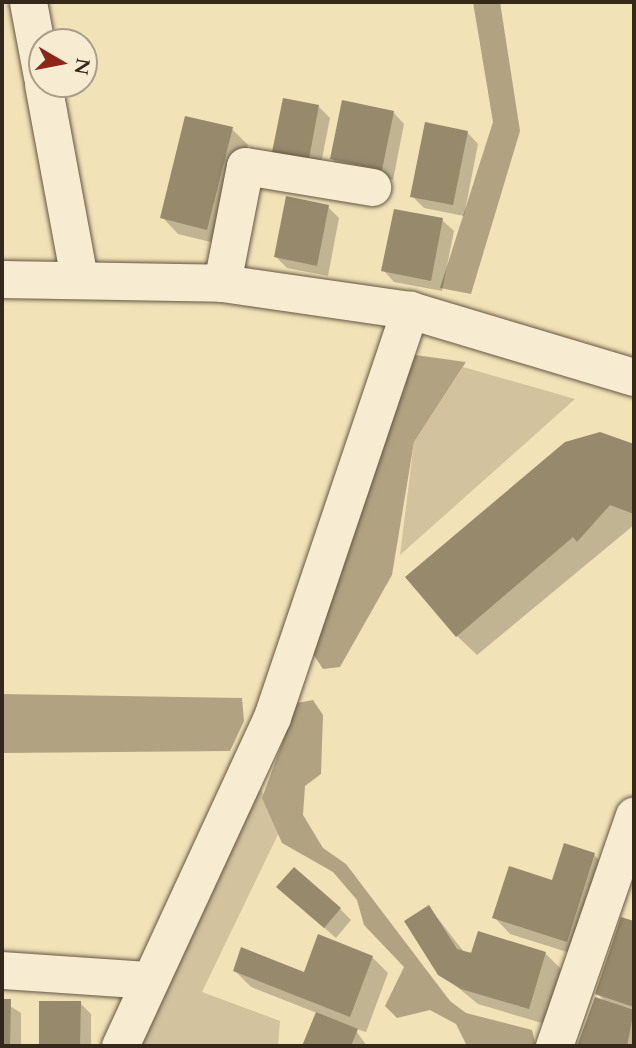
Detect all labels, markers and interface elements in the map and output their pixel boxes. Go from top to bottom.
north arrow [28,28,98,98]
text: N [67,56,96,77]

